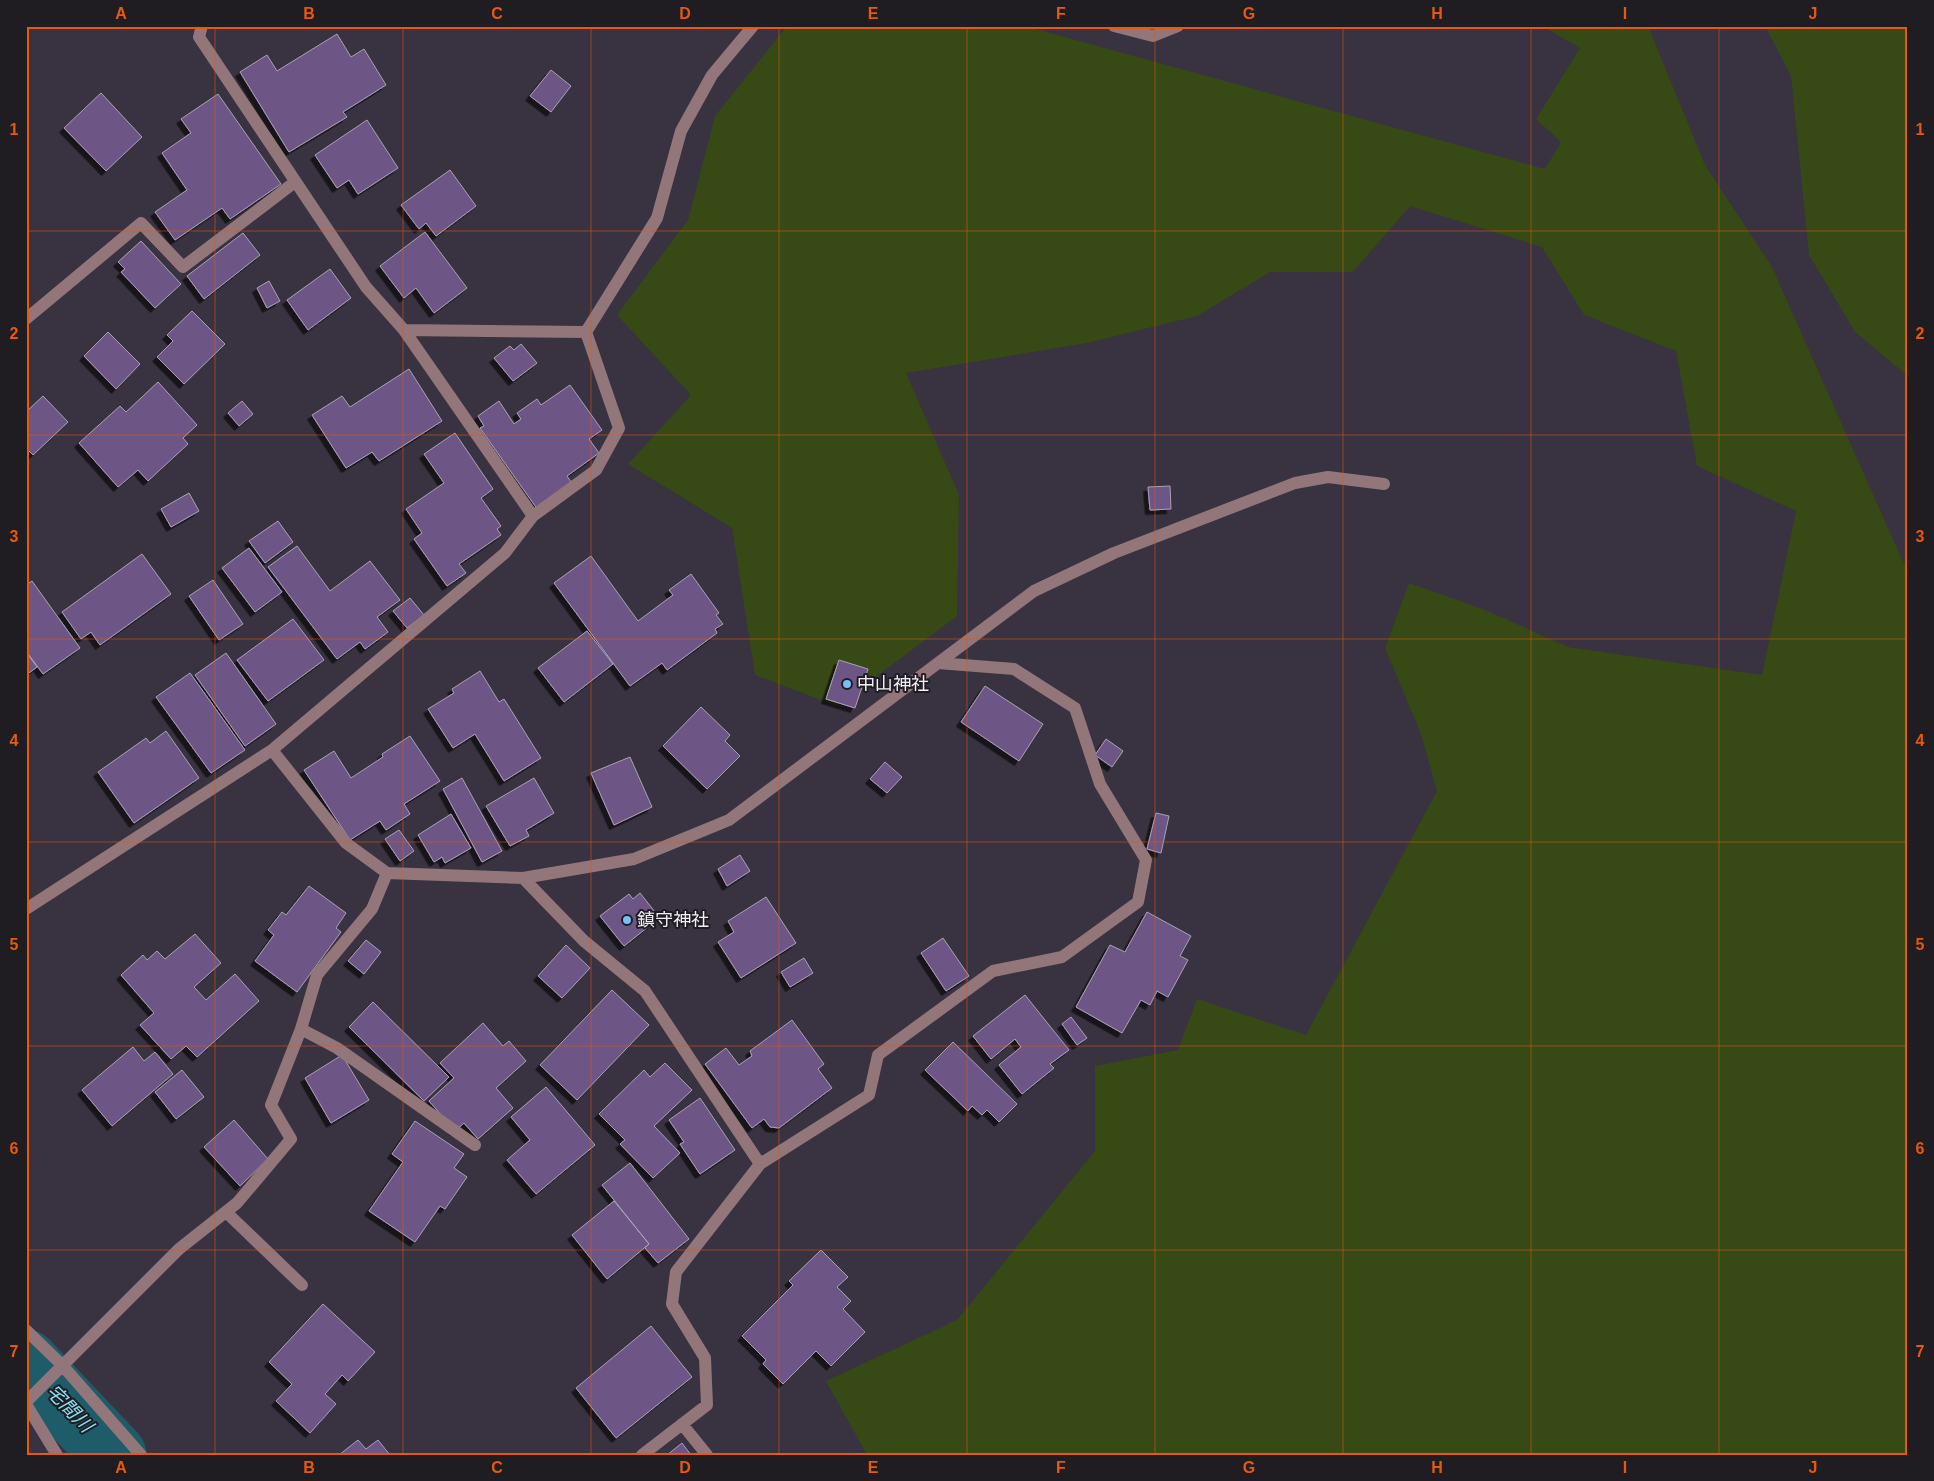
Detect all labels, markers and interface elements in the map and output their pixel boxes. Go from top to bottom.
text: A [115,5,127,22]
text: B [303,5,315,22]
text: C [491,5,503,22]
text: D [679,5,691,22]
text: E [868,5,879,22]
text: F [1056,5,1066,22]
text: G [1243,5,1255,22]
text: H [1431,5,1443,22]
text: I [1623,5,1627,22]
text: J [1809,5,1817,22]
text: 1 [10,121,19,138]
text: 1 [1916,121,1925,138]
text: 2 [10,325,19,342]
text: 2 [1916,325,1925,342]
text: 3 [10,528,19,545]
text: 3 [1916,528,1925,545]
place label: 中山神社 [857,674,929,694]
marker: 中山神社 [841,678,853,690]
text: 4 [10,732,19,749]
text: 4 [1916,732,1925,749]
place label: 鎮守神社 [637,910,709,930]
marker: 鎮守神社 [621,914,633,926]
text: 5 [10,936,19,953]
text: 5 [1916,936,1925,953]
text: 6 [10,1140,19,1157]
text: 6 [1916,1140,1925,1157]
text: 7 [10,1343,19,1360]
text: 7 [1916,1343,1925,1360]
water label: 宅間川 [42,1381,98,1438]
text: A [115,1459,127,1476]
text: B [303,1459,315,1476]
text: C [491,1459,503,1476]
text: D [679,1459,691,1476]
text: E [868,1459,879,1476]
text: F [1056,1459,1066,1476]
text: G [1243,1459,1255,1476]
text: H [1431,1459,1443,1476]
text: I [1623,1459,1627,1476]
text: J [1809,1459,1817,1476]

